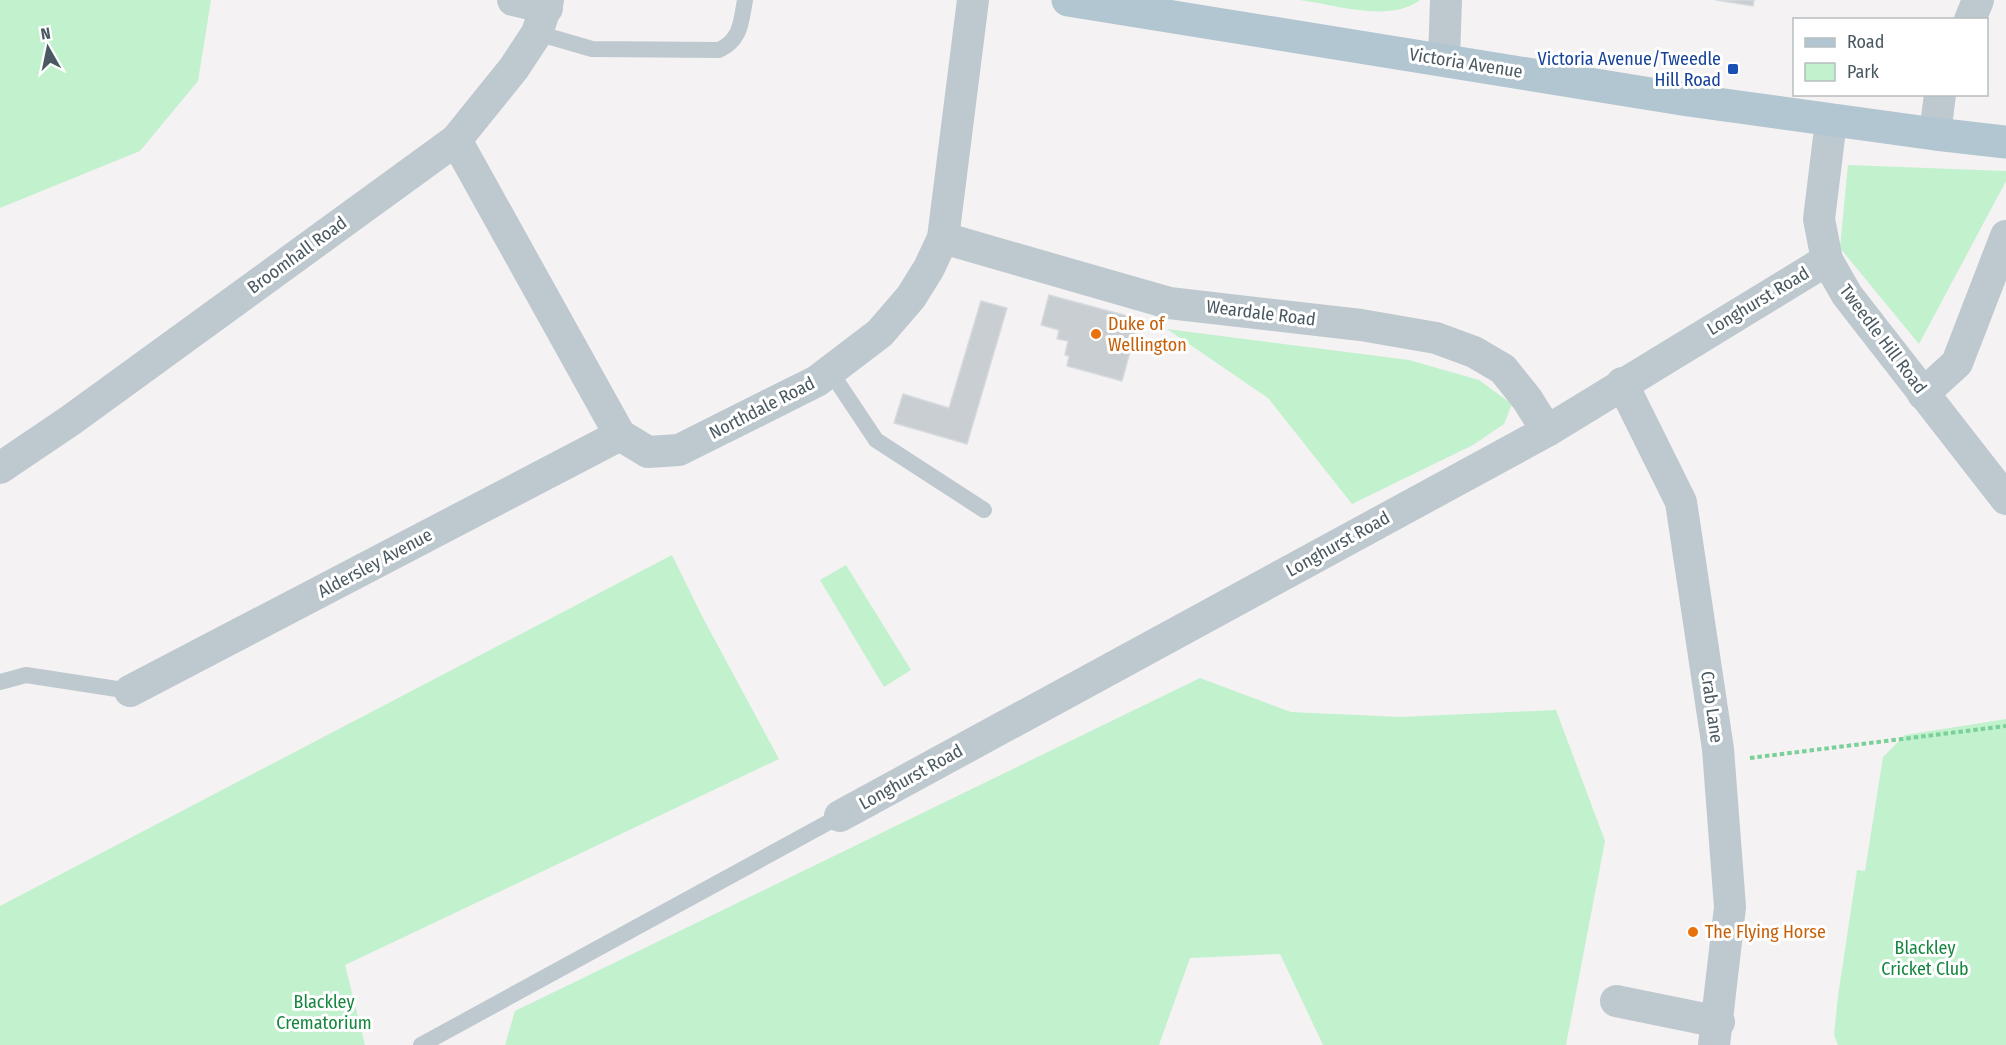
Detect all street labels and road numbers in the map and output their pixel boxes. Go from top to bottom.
street label: Victoria Avenue [1408,43,1524,83]
street label: Broomhall Road [243,212,351,298]
street label: Longhurst Road [1703,262,1813,340]
street label: Tweedle Hill Road [1835,280,1931,398]
street label: Weardale Road [1205,295,1317,331]
street label: Northdale Road [706,372,818,444]
street label: Longhurst Road [1282,506,1394,582]
street label: Aldersley Avenue [314,524,436,602]
street label: Crab Lane [1696,670,1728,744]
street label: Longhurst Road [855,739,967,815]

